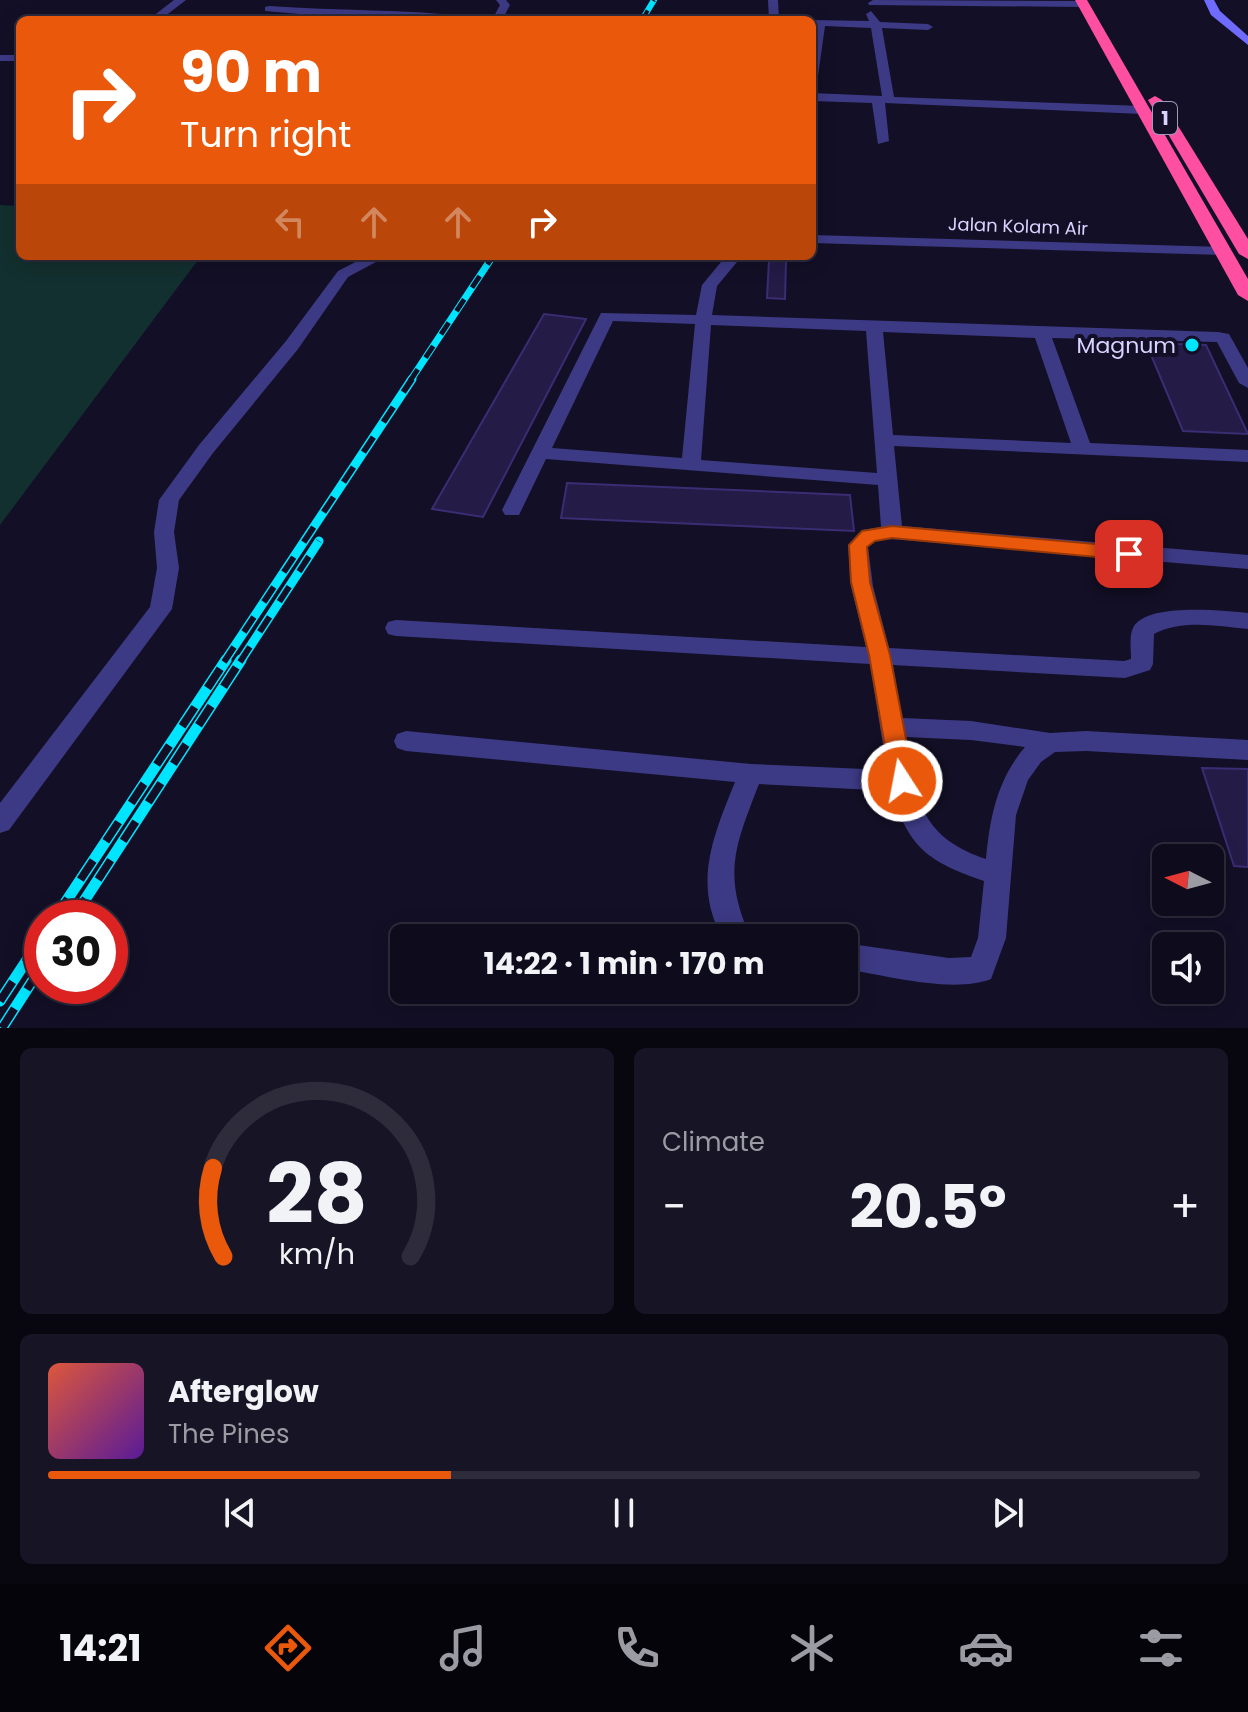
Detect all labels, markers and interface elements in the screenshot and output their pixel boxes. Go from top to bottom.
text: 90 m [180,33,322,112]
icon: right [48,48,152,152]
road number: 1 [1153,102,1177,134]
text: Turn right [180,109,351,160]
icon: left [268,200,312,244]
icon: ahead [352,200,396,244]
icon: ahead [436,200,480,244]
icon: right [520,200,564,244]
street label: Jalan Kolam Air [948,211,1089,241]
place label: Magnum [1076,330,1176,361]
marker: Magnum [1183,336,1201,354]
pin [1095,520,1163,588]
icon: arrive [1107,532,1151,576]
position arrow [860,739,944,823]
north arrow [1152,844,1224,916]
map controls [1152,844,1224,1004]
speed limit sign: 30 [24,900,128,1004]
button: sound [1152,932,1224,1004]
text: 14:22 · 1 min · 170 m [483,942,765,985]
text: Climate [662,1124,765,1160]
text: 28 [266,1136,368,1252]
text: 20.5° [850,1165,1007,1249]
text: − [662,1176,686,1237]
text: + [1170,1176,1200,1237]
text: km/h [279,1234,355,1274]
text: Afterglow [168,1370,319,1413]
text: The Pines [168,1416,290,1452]
icon: previous [218,1491,262,1535]
icon: pause [602,1491,646,1535]
icon: next [986,1491,1030,1535]
icon: directions [260,1620,316,1676]
icon: music [435,1620,491,1676]
icon: phone [609,1620,665,1676]
icon: climate [784,1620,840,1676]
icon: car [958,1620,1014,1676]
icon: filters [1133,1620,1189,1676]
text: 14:21 [59,1623,142,1674]

